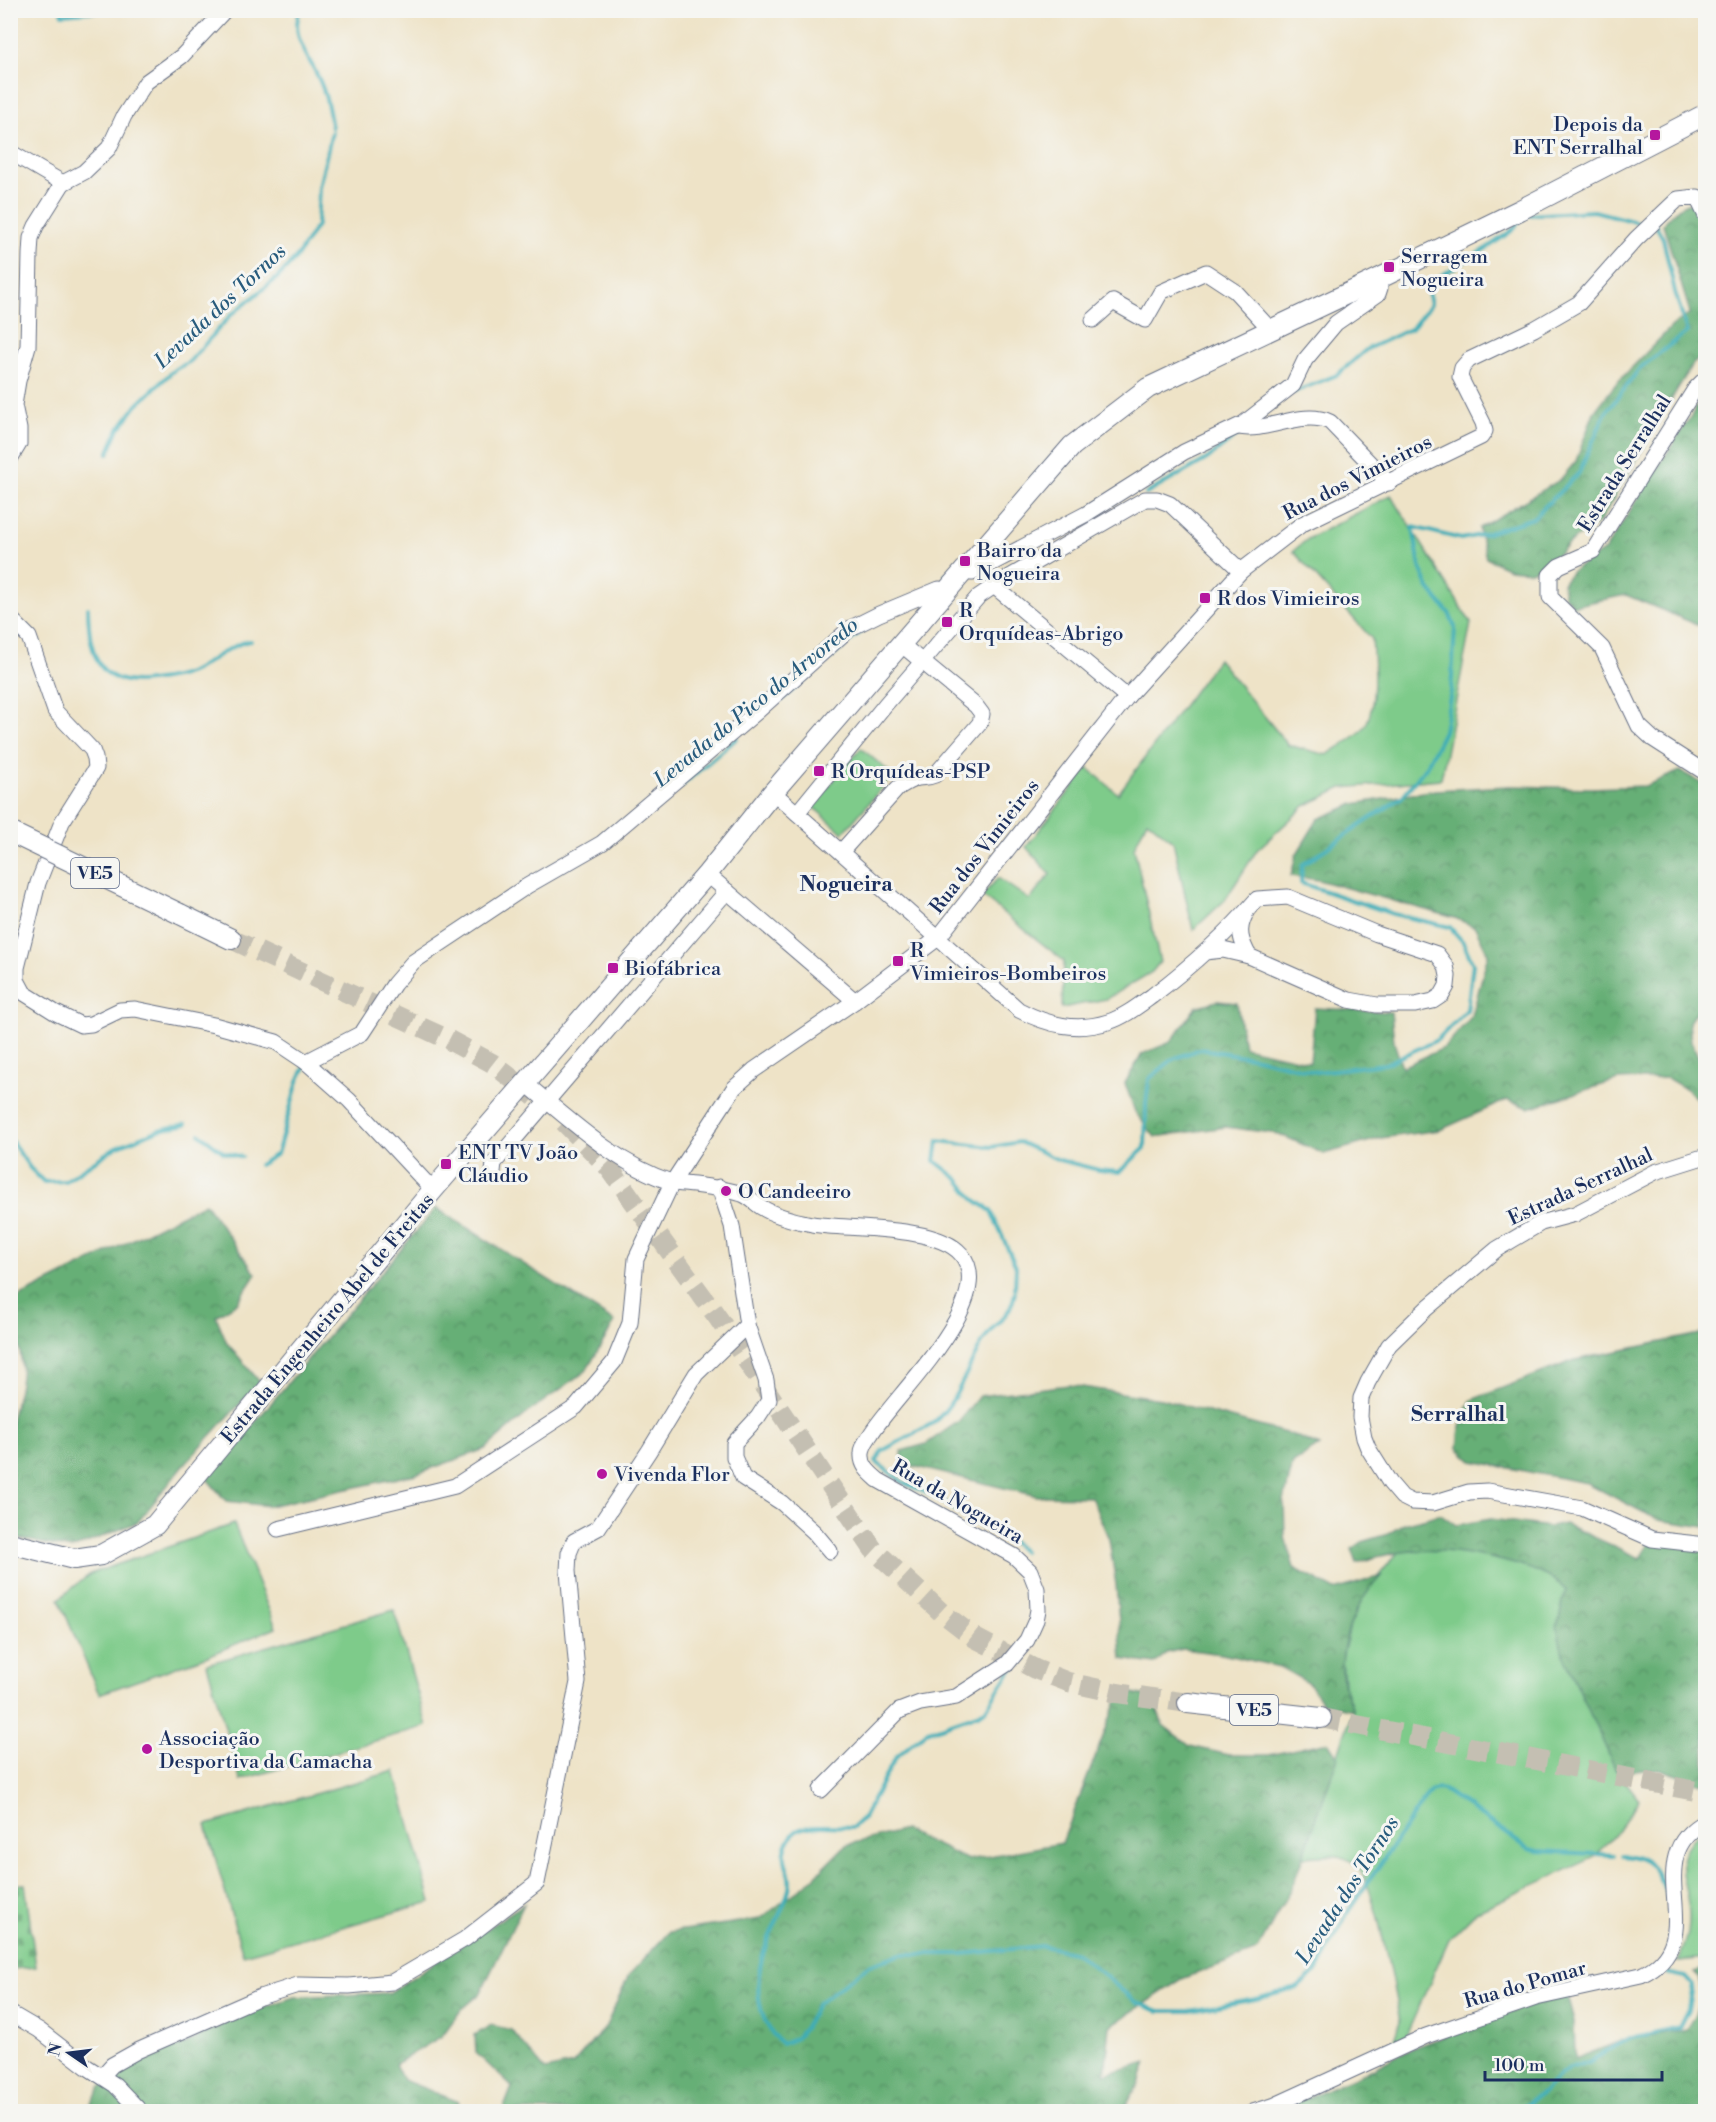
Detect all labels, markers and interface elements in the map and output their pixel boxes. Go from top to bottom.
place label: Depois da ENT Serralhal [1513,113,1644,161]
marker: Depois da ENT Serralhal [1648,128,1662,142]
water label: Levada dos Tornos [149,239,292,375]
place label: Serragem Nogueira [1401,245,1489,293]
marker: Serragem Nogueira [1382,260,1396,274]
street label: Estrada Serralhal [1573,390,1678,537]
street label: Rua dos Vimieiros [1279,430,1436,527]
place label: Bairro da Nogueira [976,539,1063,587]
marker: Bairro da Nogueira [958,554,972,568]
place label: R dos Vimieiros [1217,587,1359,612]
marker: R dos Vimieiros [1198,591,1212,605]
place label: R Orquídeas-Abrigo [959,599,1124,647]
water label: Levada do Pico do Arvoredo [648,612,864,794]
marker: R Orquídeas-Abrigo [940,615,954,629]
place label: R Orquídeas-PSP [831,760,991,785]
marker: R Orquídeas-PSP [812,764,826,778]
street label: Rua dos Vimieiros [925,775,1045,919]
road number: VE5 [71,858,119,888]
district label: Nogueira [799,872,893,898]
place label: R Vimieiros-Bombeiros [909,939,1106,987]
marker: R Vimieiros-Bombeiros [891,954,905,968]
place label: Biofábrica [624,957,722,982]
marker: Biofábrica [606,961,620,975]
place label: ENT TV João Cláudio [458,1141,578,1189]
street label: Estrada Serralhal [1504,1143,1657,1232]
marker: ENT TV João Cláudio [439,1157,453,1171]
place label: O Candeeiro [738,1180,851,1205]
marker: O Candeeiro [719,1184,733,1198]
street label: Estrada Engenheiro Abel de Freitas [216,1189,440,1449]
district label: Serralhal [1411,1402,1505,1428]
street label: Rua da Nogueira [887,1454,1028,1551]
place label: Vivenda Flor [613,1463,730,1488]
marker: Vivenda Flor [595,1467,609,1481]
road number: VE5 [1230,1695,1278,1725]
place label: Associação Desportiva da Camacha [158,1727,373,1775]
marker: Associação Desportiva da Camacha [140,1742,154,1756]
water label: Levada dos Tornos [1290,1812,1405,1970]
street label: Rua do Pomar [1461,1956,1590,2015]
north arrow [39,2023,99,2083]
text: N [44,2041,67,2058]
scale bar [1485,2044,1662,2082]
text: 100 m [1494,2054,1545,2077]

